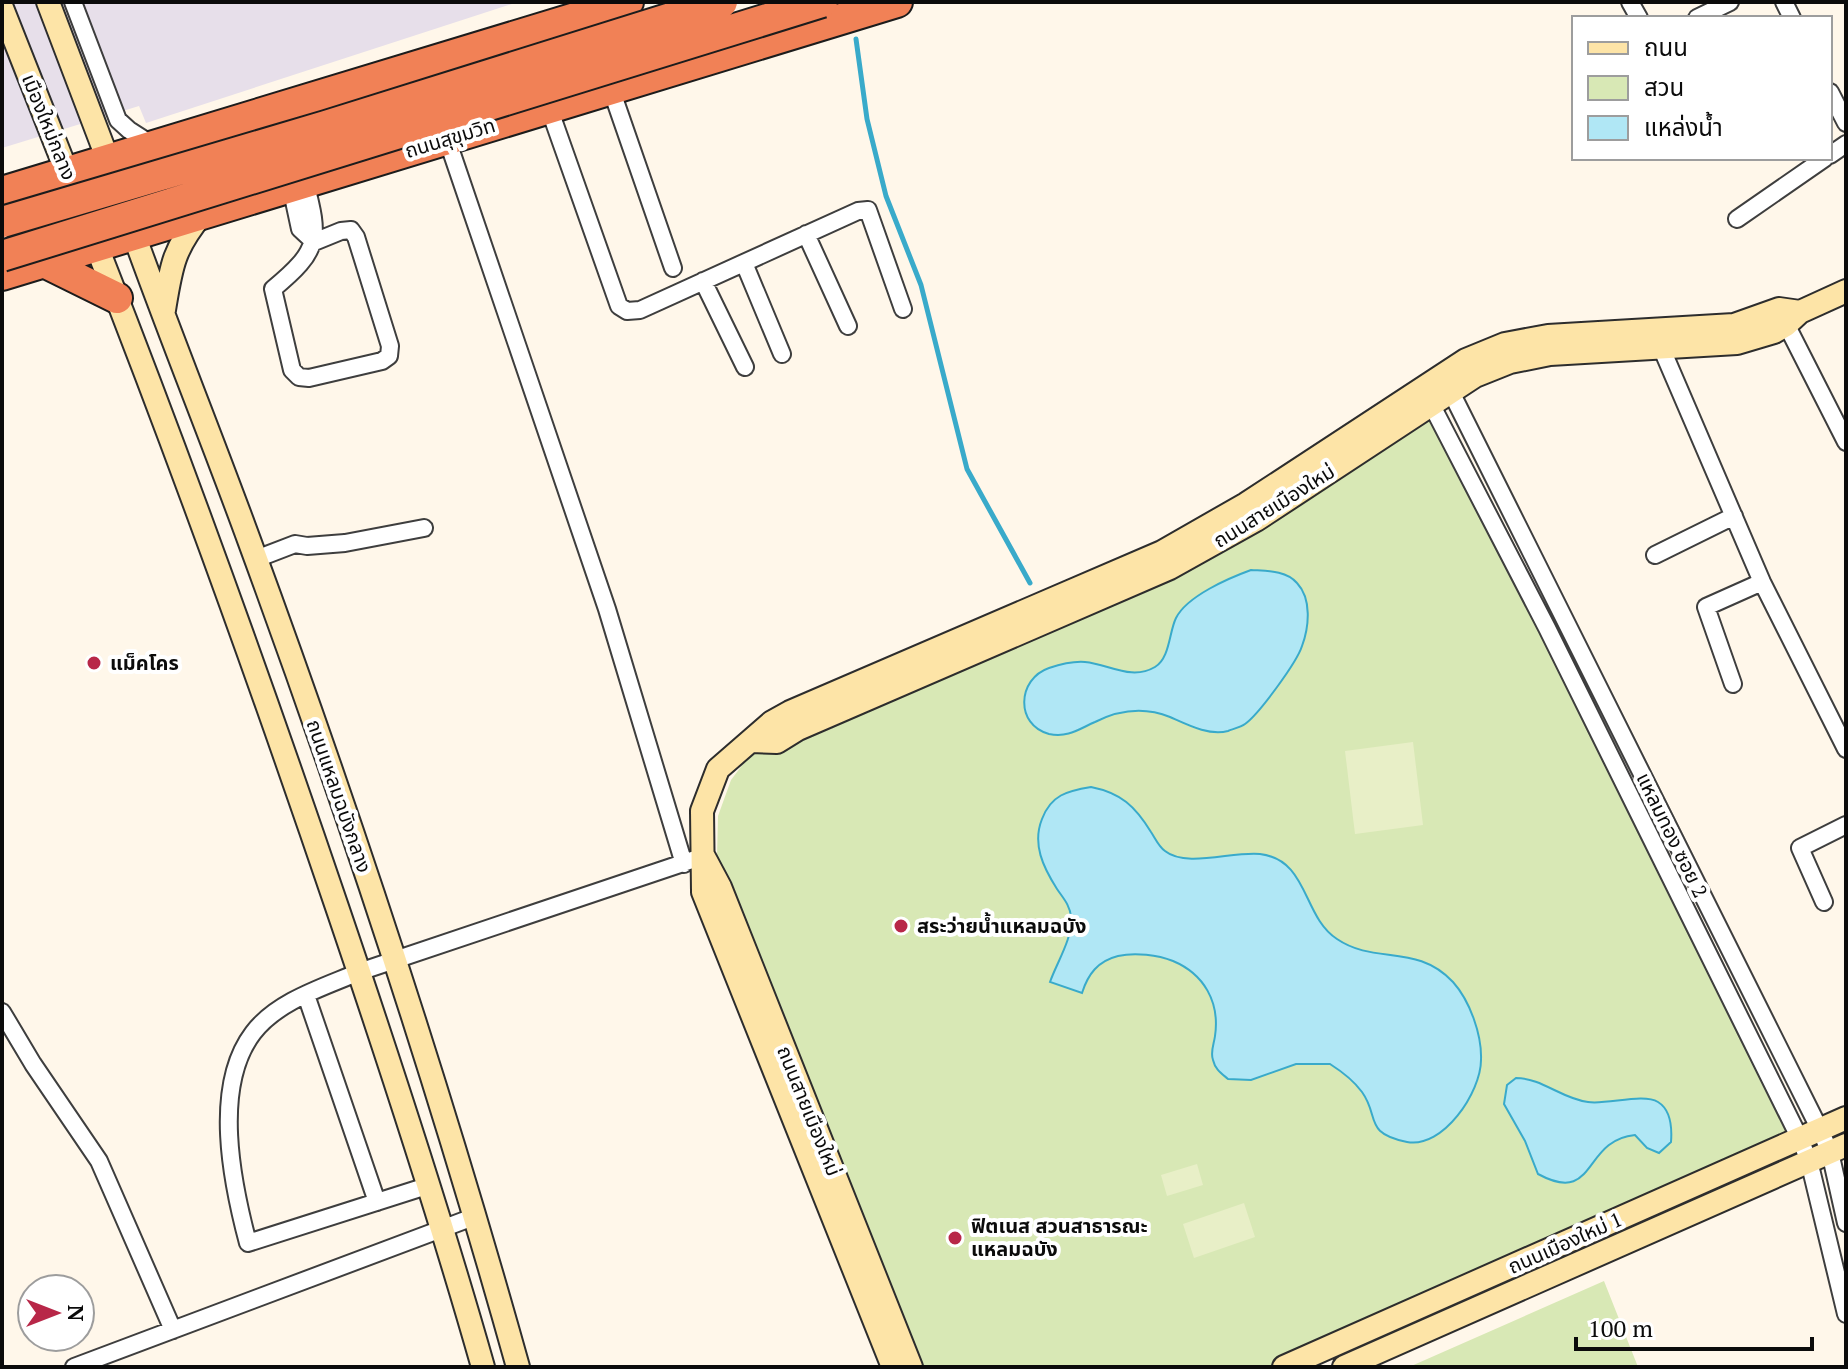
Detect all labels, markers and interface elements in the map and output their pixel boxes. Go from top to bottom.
legend [1572,16,1832,160]
text: ถนน [1644,31,1688,63]
street label: เมืองใหม่กลาง [16,70,83,184]
text: สวน [1644,71,1684,103]
street label: ถนนสุขุมวิท [401,111,498,164]
text: แหล่งน้ำ [1644,111,1723,143]
street label: ถนนสายเมืองใหม่ [1208,458,1339,554]
place label: แม็คโคร [110,649,179,676]
marker: แม็คโคร [85,654,103,672]
street label: ถนนแหลมฉบังกลาง [301,716,378,876]
street label: แหลมทอง ซอย 2 [1630,768,1714,902]
place label: สระว่ายน้ำแหลมฉบัง [917,912,1086,939]
marker: สระว่ายน้ำแหลมฉบัง [892,917,910,935]
street label: ถนนสายเมืองใหม่ [771,1042,848,1180]
street label: ถนนเมืองใหม่ 1 [1503,1205,1626,1280]
place label: ฟิตเนส สวนสาธารณะ แหลมฉบัง [971,1212,1148,1262]
marker: ฟิตเนส สวนสาธารณะ แหลมฉบัง [946,1229,964,1247]
north arrow [16,1273,96,1353]
scale bar [1576,1301,1812,1351]
text: N [62,1305,91,1322]
text: 100 m [1588,1312,1653,1344]

